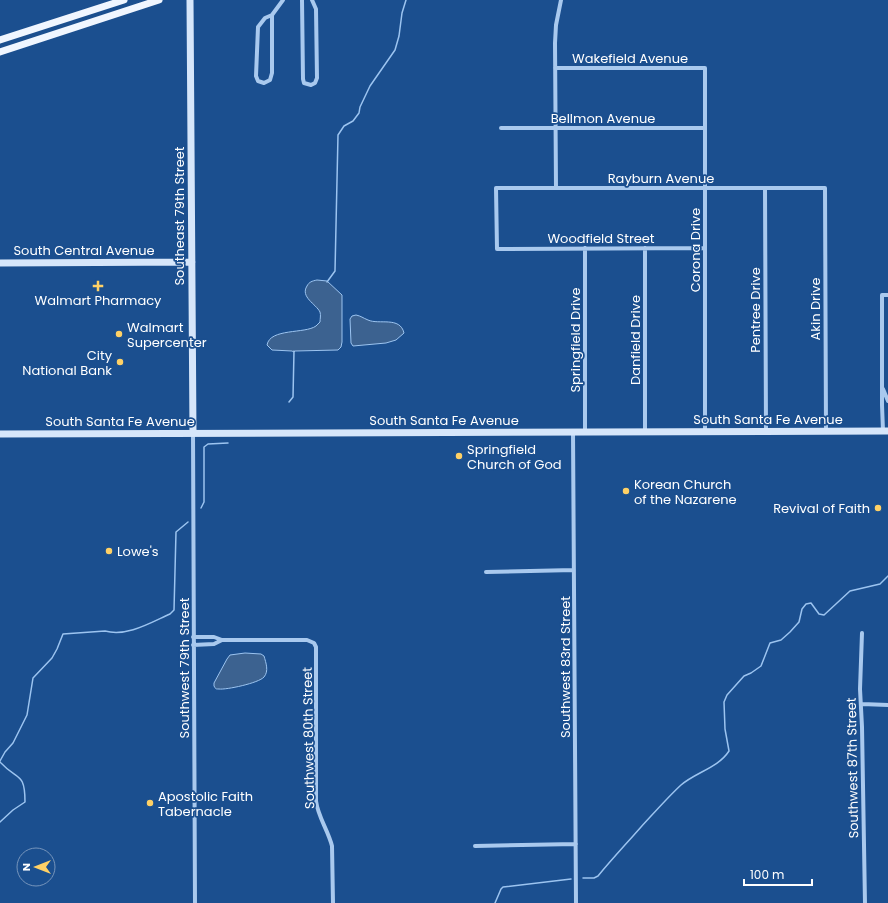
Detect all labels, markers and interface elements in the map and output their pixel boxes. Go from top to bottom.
street label: Wakefield Avenue [572,49,688,68]
street label: Bellmon Avenue [551,109,655,128]
street label: Southeast 79th Street [170,146,189,286]
street label: Rayburn Avenue [608,169,714,188]
street label: Corona Drive [686,208,705,292]
street label: Woodfield Street [547,229,655,248]
street label: South Central Avenue [13,241,155,260]
street label: Pentree Drive [746,267,765,353]
street label: Akin Drive [806,277,825,341]
marker: Walmart Pharmacy [93,281,103,291]
street label: Springfield Drive [566,287,585,393]
place label: Walmart Pharmacy [35,291,162,310]
street label: Danfield Drive [626,295,645,385]
place label: Walmart Supercenter [127,318,207,352]
marker: Walmart Supercenter [114,329,124,339]
place label: City National Bank [22,346,113,380]
marker: City National Bank [115,357,125,367]
street label: South Santa Fe Avenue [693,410,843,429]
street label: South Santa Fe Avenue [369,411,519,430]
street label: South Santa Fe Avenue [45,412,195,431]
place label: Springfield Church of God [467,440,562,474]
marker: Springfield Church of God [454,451,464,461]
place label: Korean Church of the Nazarene [634,475,737,509]
marker: Korean Church of the Nazarene [621,486,631,496]
place label: Revival of Faith [773,499,870,518]
marker: Revival of Faith [873,503,883,513]
place label: Lowe's [117,542,159,561]
marker: Lowe's [104,546,114,556]
street label: Southwest 83rd Street [556,596,575,738]
street label: Southwest 79th Street [175,597,194,738]
street label: Southwest 80th Street [298,667,319,809]
street label: Southwest 87th Street [842,697,863,839]
place label: Apostolic Faith Tabernacle [158,787,253,821]
marker: Apostolic Faith Tabernacle [145,798,155,808]
north arrow [16,847,56,887]
scale bar [744,861,812,887]
text: N [18,863,34,871]
text: 100 m [750,866,784,883]

